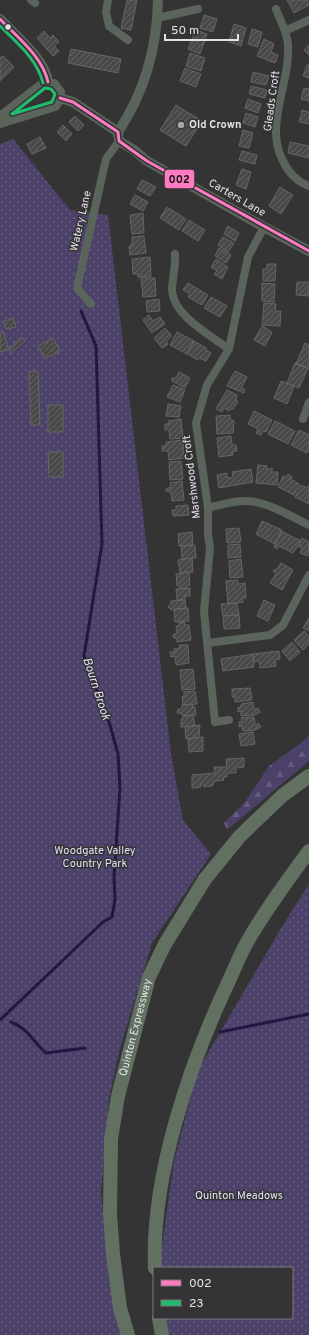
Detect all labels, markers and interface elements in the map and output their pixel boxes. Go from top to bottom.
scale bar [165,16,238,42]
unlabelled marker [3,22,13,32]
text: 50 m [171,23,199,39]
street label: Gleads Croft [261,70,283,132]
place label: Old Crown [189,118,241,132]
marker: Old Crown [176,120,186,130]
line badge: 002 [164,169,195,189]
text: 002 [168,173,190,187]
street label: Carters Lane [206,176,268,220]
street label: Watery Lane [67,189,95,253]
street label: Marshwood Croft [180,434,204,520]
water label: Bourn Brook [78,656,114,723]
park label: Woodgate Valley Country Park [54,844,136,871]
street label: Quinton Expressway [116,977,155,1078]
park label: Quinton Meadows [195,1189,283,1203]
legend [153,1267,293,1319]
text: 002 [189,1276,212,1292]
text: 23 [189,1296,204,1312]

